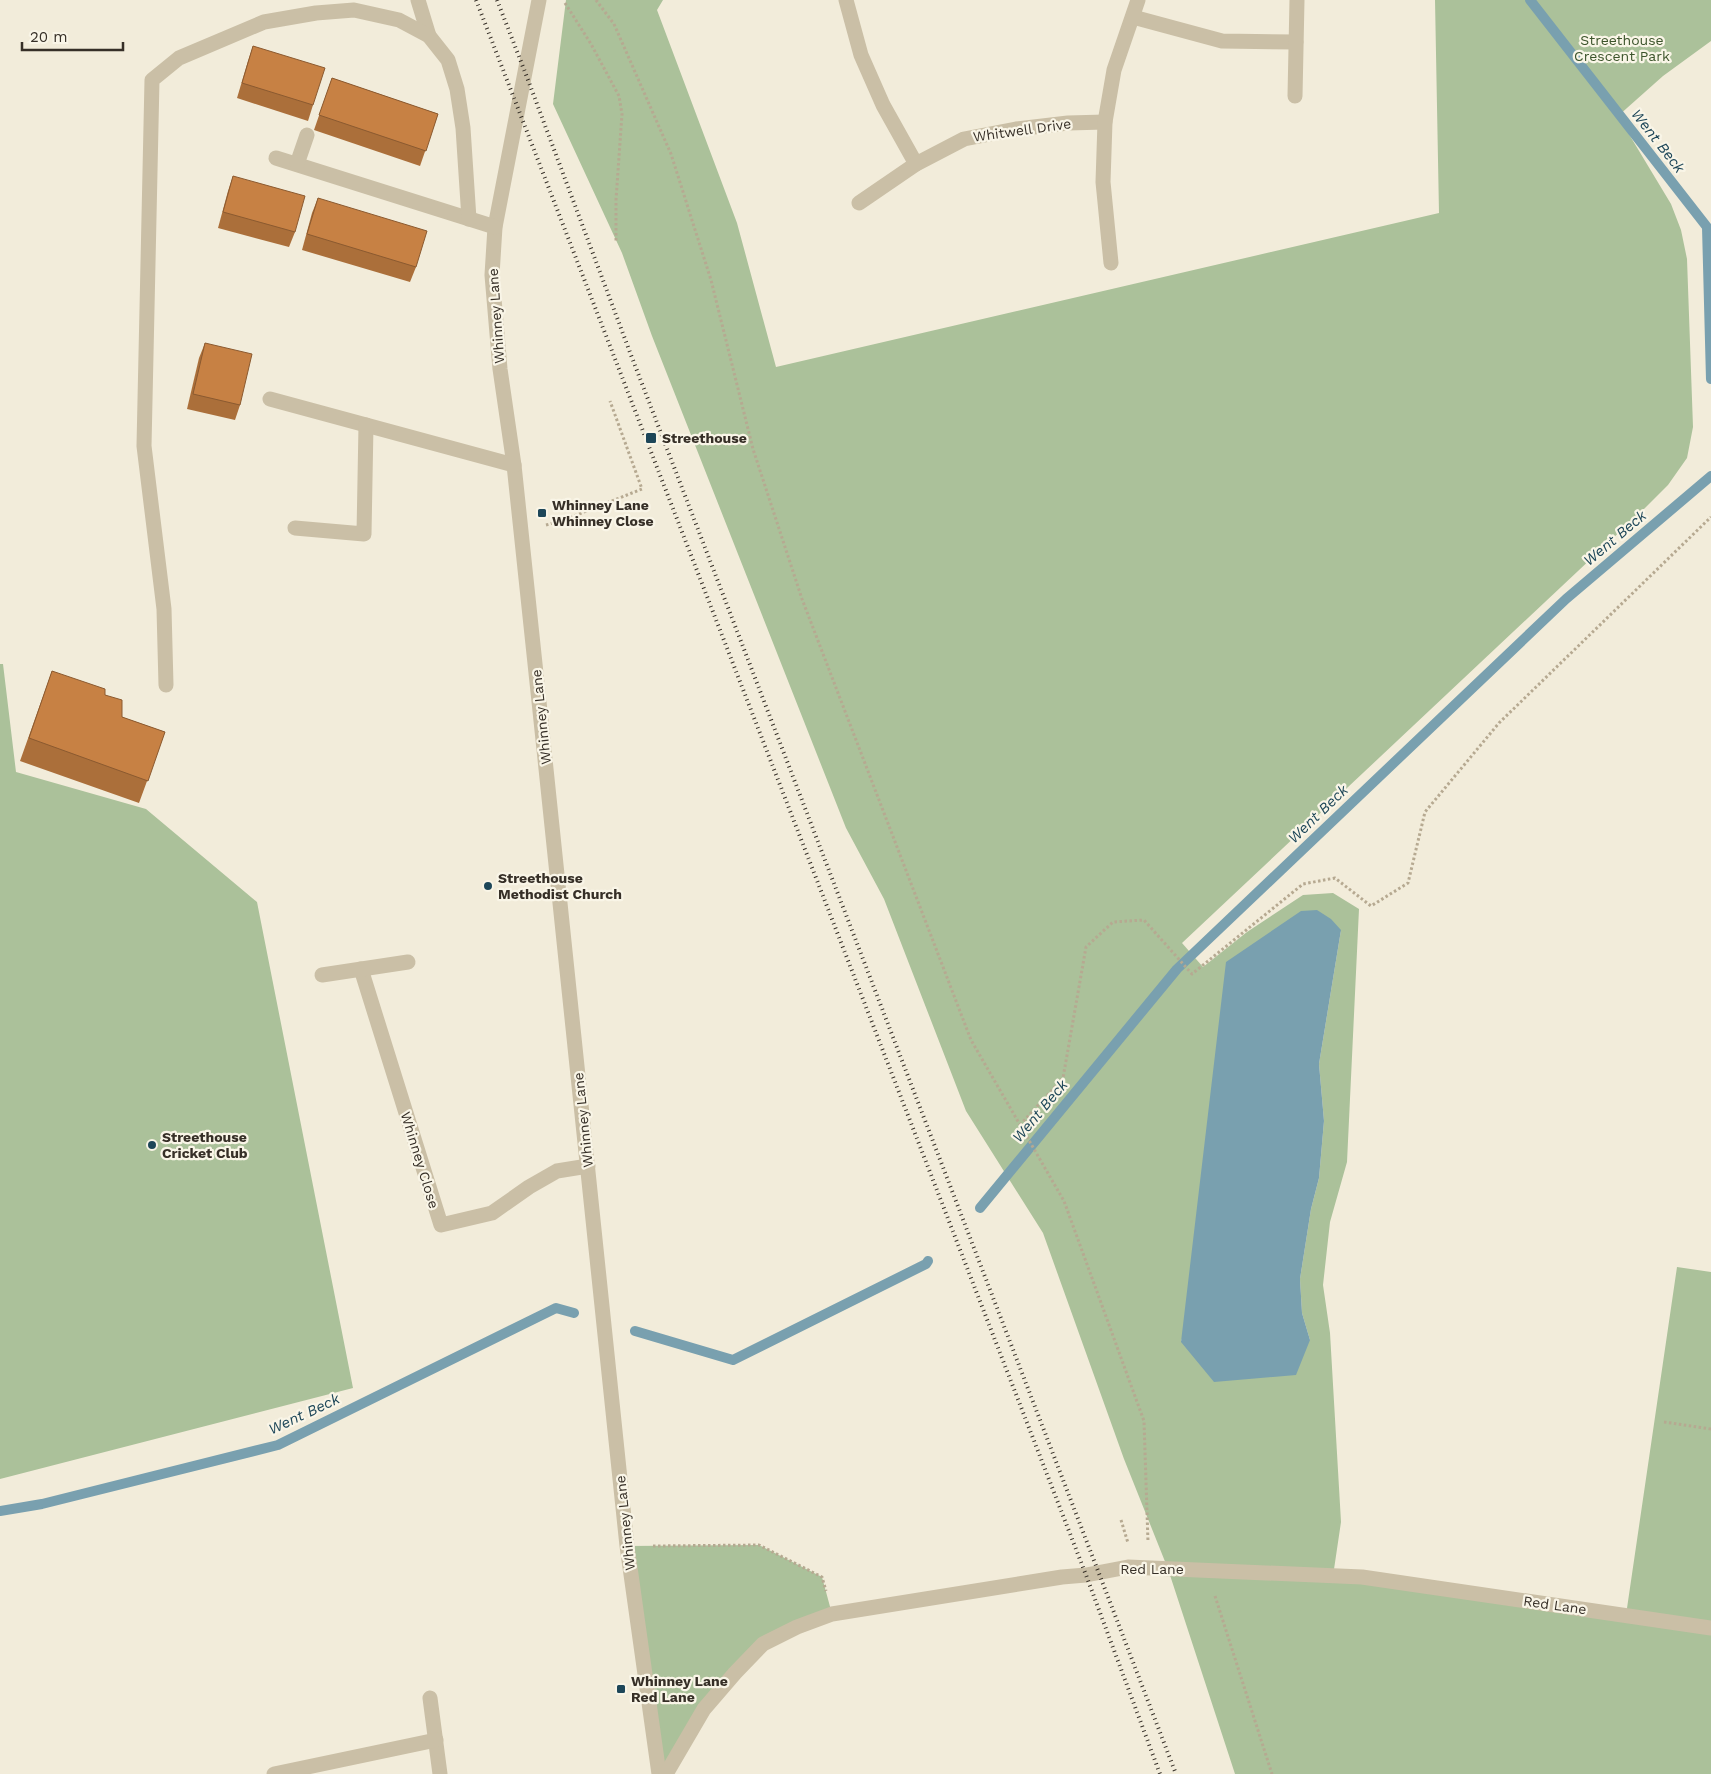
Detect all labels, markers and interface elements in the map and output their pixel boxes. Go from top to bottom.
scale bar [22,20,124,52]
text: 20 m [30,28,68,46]
park label: Streethouse Crescent Park [1574,32,1670,64]
water label: Went Beck [1627,105,1689,177]
street label: Whitwell Drive [972,115,1072,145]
street label: Whinney Lane [485,268,507,364]
place label: Streethouse [662,430,747,446]
marker: Streethouse [644,431,658,445]
place label: Whinney Lane Whinney Close [552,497,654,529]
water label: Went Beck [1580,506,1651,570]
marker: Whinney Lane Whinney Close [536,507,548,519]
street label: Whinney Lane [528,669,554,765]
water label: Went Beck [1284,780,1352,847]
place label: Streethouse Methodist Church [498,870,622,902]
marker: Streethouse Methodist Church [482,880,494,892]
street label: Whinney Lane [570,1072,596,1168]
water label: Went Beck [1008,1075,1072,1146]
street label: Whinney Close [398,1110,442,1210]
place label: Streethouse Cricket Club [162,1129,248,1161]
marker: Streethouse Cricket Club [146,1139,158,1151]
water label: Went Beck [265,1389,343,1438]
street label: Whinney Lane [612,1475,638,1571]
street label: Red Lane [1120,1561,1184,1577]
street label: Red Lane [1522,1593,1588,1617]
place label: Whinney Lane Red Lane [631,1673,728,1705]
marker: Whinney Lane Red Lane [615,1683,627,1695]

